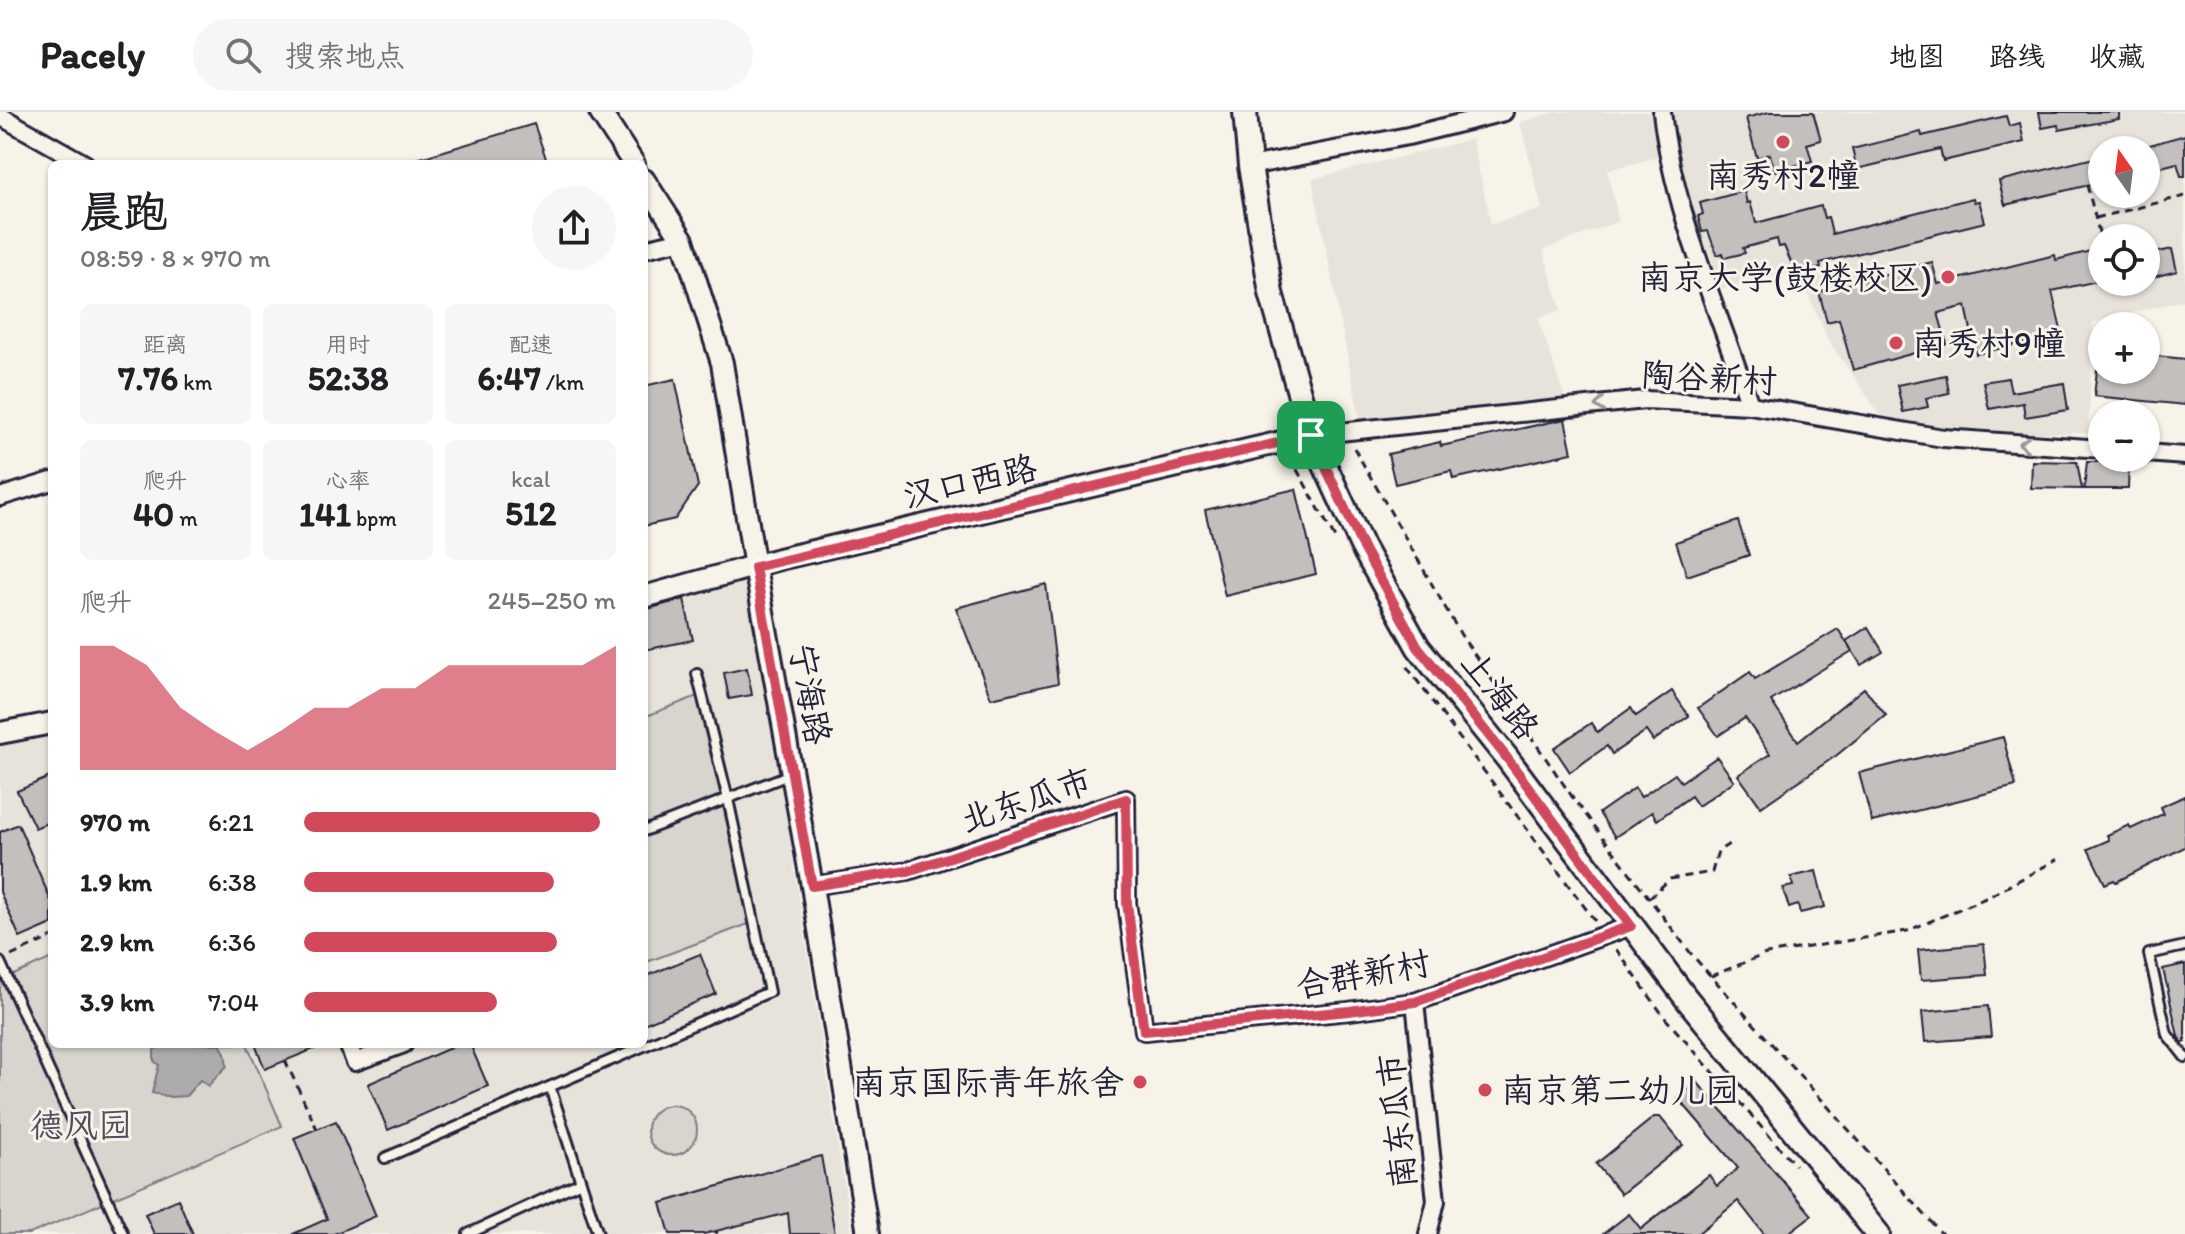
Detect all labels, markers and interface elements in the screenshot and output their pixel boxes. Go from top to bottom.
search box [193,19,753,91]
text: Pacely [40,32,145,78]
icon: search [221,33,265,77]
text: 搜索地点 [285,37,405,74]
text: 地图 [1889,39,1945,73]
text: 路线 [1989,39,2045,73]
text: 收藏 [2089,39,2145,73]
marker: 南秀村2幢 [1774,133,1792,151]
north arrow [2088,136,2160,208]
map controls [2088,136,2160,472]
place label: 南秀村2幢 [1706,155,1860,196]
text: 晨跑 [80,185,168,238]
button: share [532,186,616,270]
button: locate [2088,224,2160,296]
text: 08:59 · 8 × 970 m [80,242,271,274]
place label: 南京大学(鼓楼校区) [1638,257,1932,298]
marker: 南京大学(鼓楼校区) [1939,268,1957,286]
button: + [2088,312,2160,384]
place label: 南秀村9幢 [1912,323,2066,364]
text: 距离 [143,331,187,358]
text: 用时 [326,331,370,358]
text: 配速 [509,331,553,358]
marker: 南秀村9幢 [1887,334,1905,352]
street label: 陶谷新村 [1640,354,1778,402]
text: 7.76 [118,358,178,399]
text: 52:38 [307,358,389,399]
text: 6:47 [477,358,541,399]
text: km [178,369,212,396]
text: /km [541,369,584,396]
one-way arrow [1593,397,1606,414]
button: − [2088,400,2160,472]
pin [1277,401,1345,469]
icon: arrive [1289,413,1333,457]
one-way arrow [2017,436,2030,453]
street label: 汉口西路 [899,447,1041,517]
text: kcal [511,466,550,493]
text: 爬升 [143,467,187,494]
text: 心率 [326,467,370,494]
text: 512 [505,493,556,534]
text: 40 [133,494,174,535]
text: 141 [299,494,351,535]
text: m [174,505,198,532]
text: bpm [351,505,397,532]
text: 245–250 m [487,584,616,616]
text: 爬升 [80,586,132,618]
street label: 宁海路 [781,640,839,748]
street label: 上海路 [1452,642,1548,748]
street label: 北东瓜市 [955,759,1097,841]
text: 970 m [80,806,150,838]
text: 6:21 [208,806,254,838]
text: 1.9 km [80,866,152,898]
text: 6:38 [208,866,257,898]
text: 2.9 km [80,926,154,958]
text: 6:36 [208,926,256,958]
street label: 合群新村 [1292,942,1434,1006]
text: 3.9 km [80,986,154,1018]
text: 7:04 [208,986,259,1018]
street label: 南东瓜市 [1370,1051,1424,1191]
place label: 南京国际青年旅舍 [852,1062,1124,1103]
place label: 南京第二幼儿园 [1501,1070,1739,1111]
marker: 南京国际青年旅舍 [1131,1073,1149,1091]
marker: 南京第二幼儿园 [1476,1081,1494,1099]
park label: 德风园 [30,1105,132,1146]

